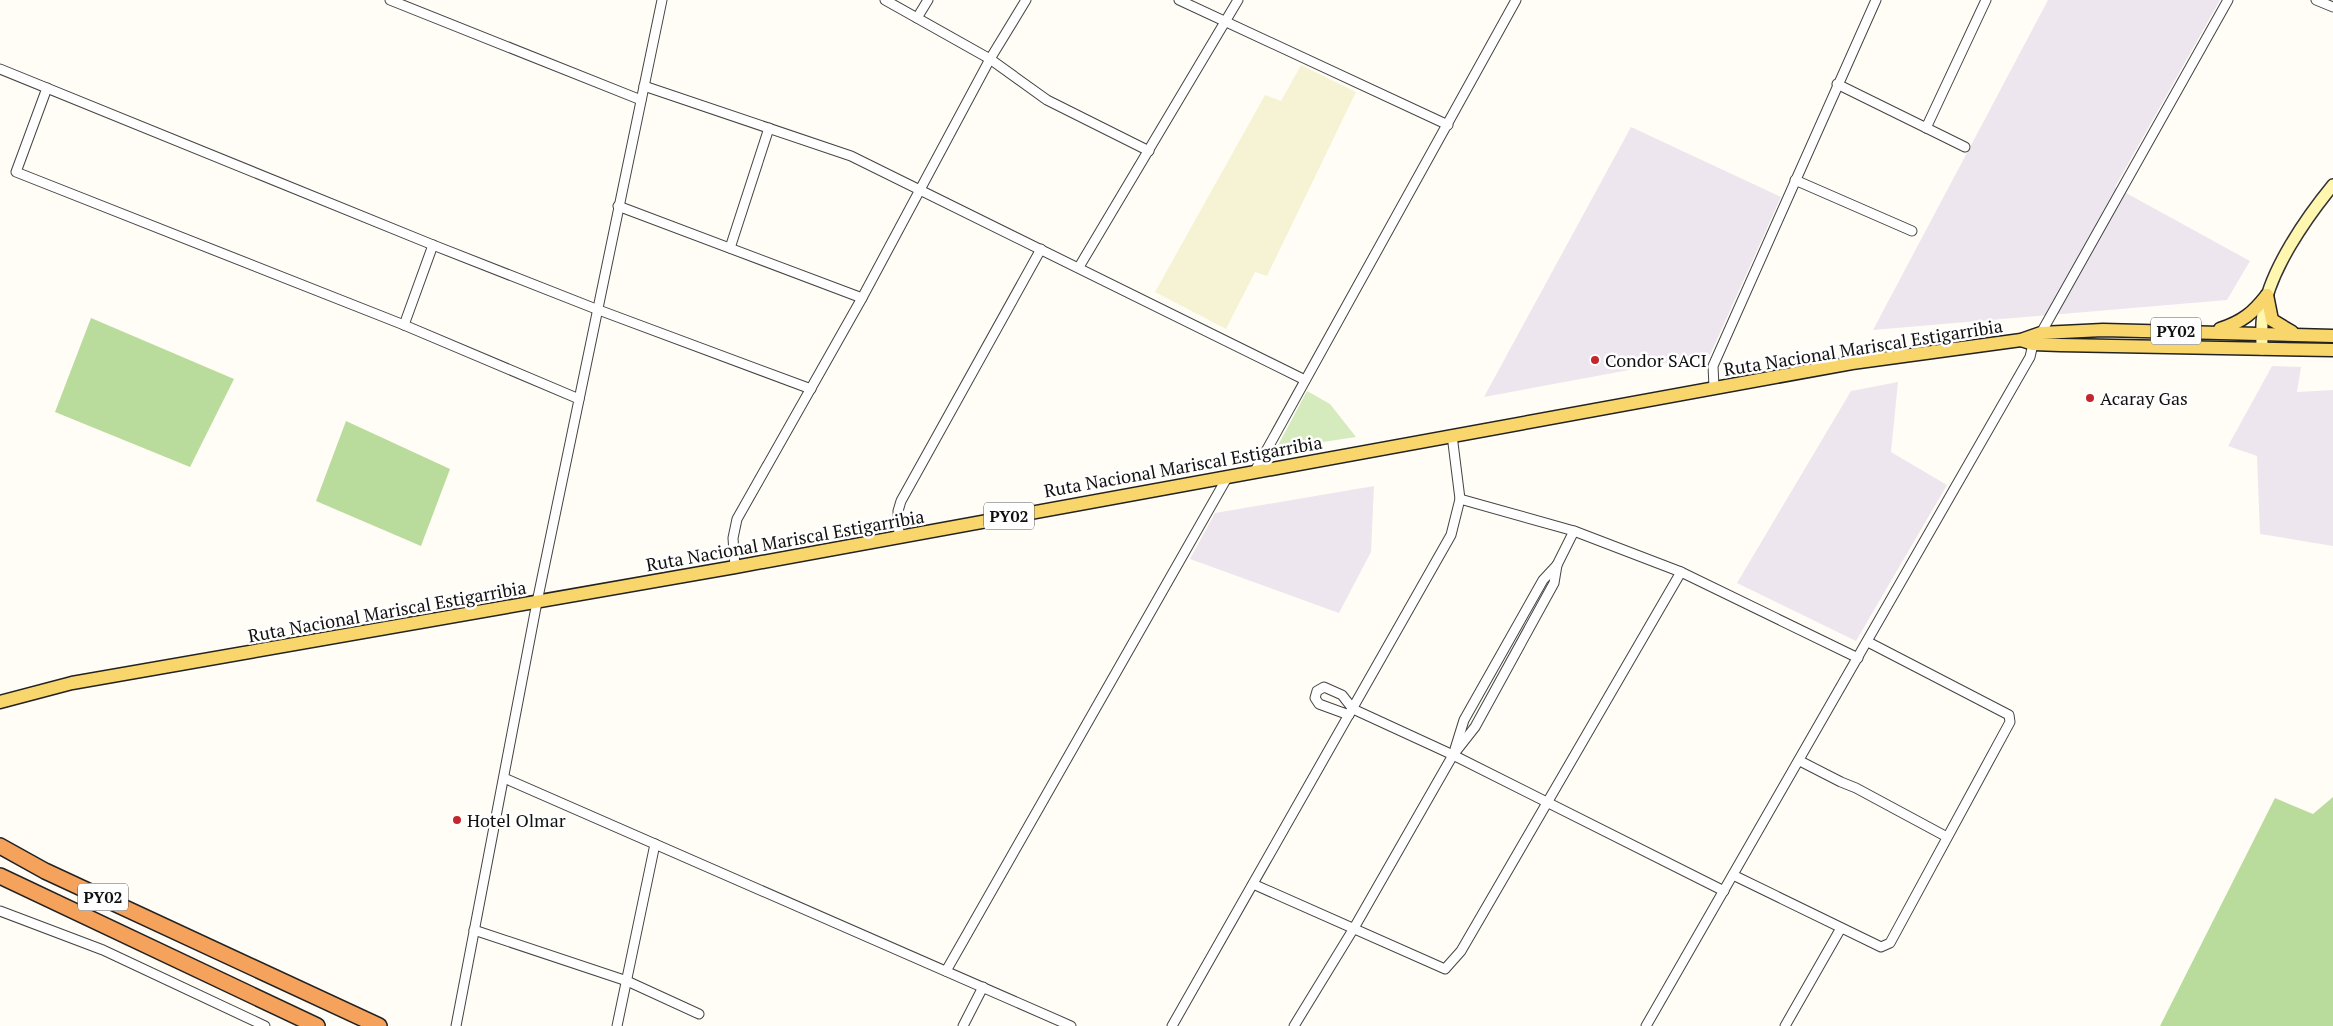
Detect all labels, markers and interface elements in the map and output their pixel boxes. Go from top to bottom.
street label: Ruta Nacional Mariscal Estigarribia [1722,313,2004,381]
road number: PY02 [2151,318,2201,344]
place label: Condor SACI [1605,348,1707,372]
marker: Condor SACI [1589,354,1601,366]
place label: Acaray Gas [2100,386,2188,410]
marker: Acaray Gas [2084,392,2096,404]
street label: Ruta Nacional Mariscal Estigarribia [1042,430,1324,502]
road number: PY02 [984,502,1034,530]
street label: Ruta Nacional Mariscal Estigarribia [644,504,926,576]
street label: Ruta Nacional Mariscal Estigarribia [246,575,528,647]
place label: Hotel Olmar [467,808,566,832]
marker: Hotel Olmar [451,814,463,826]
road number: PY02 [78,884,128,910]

